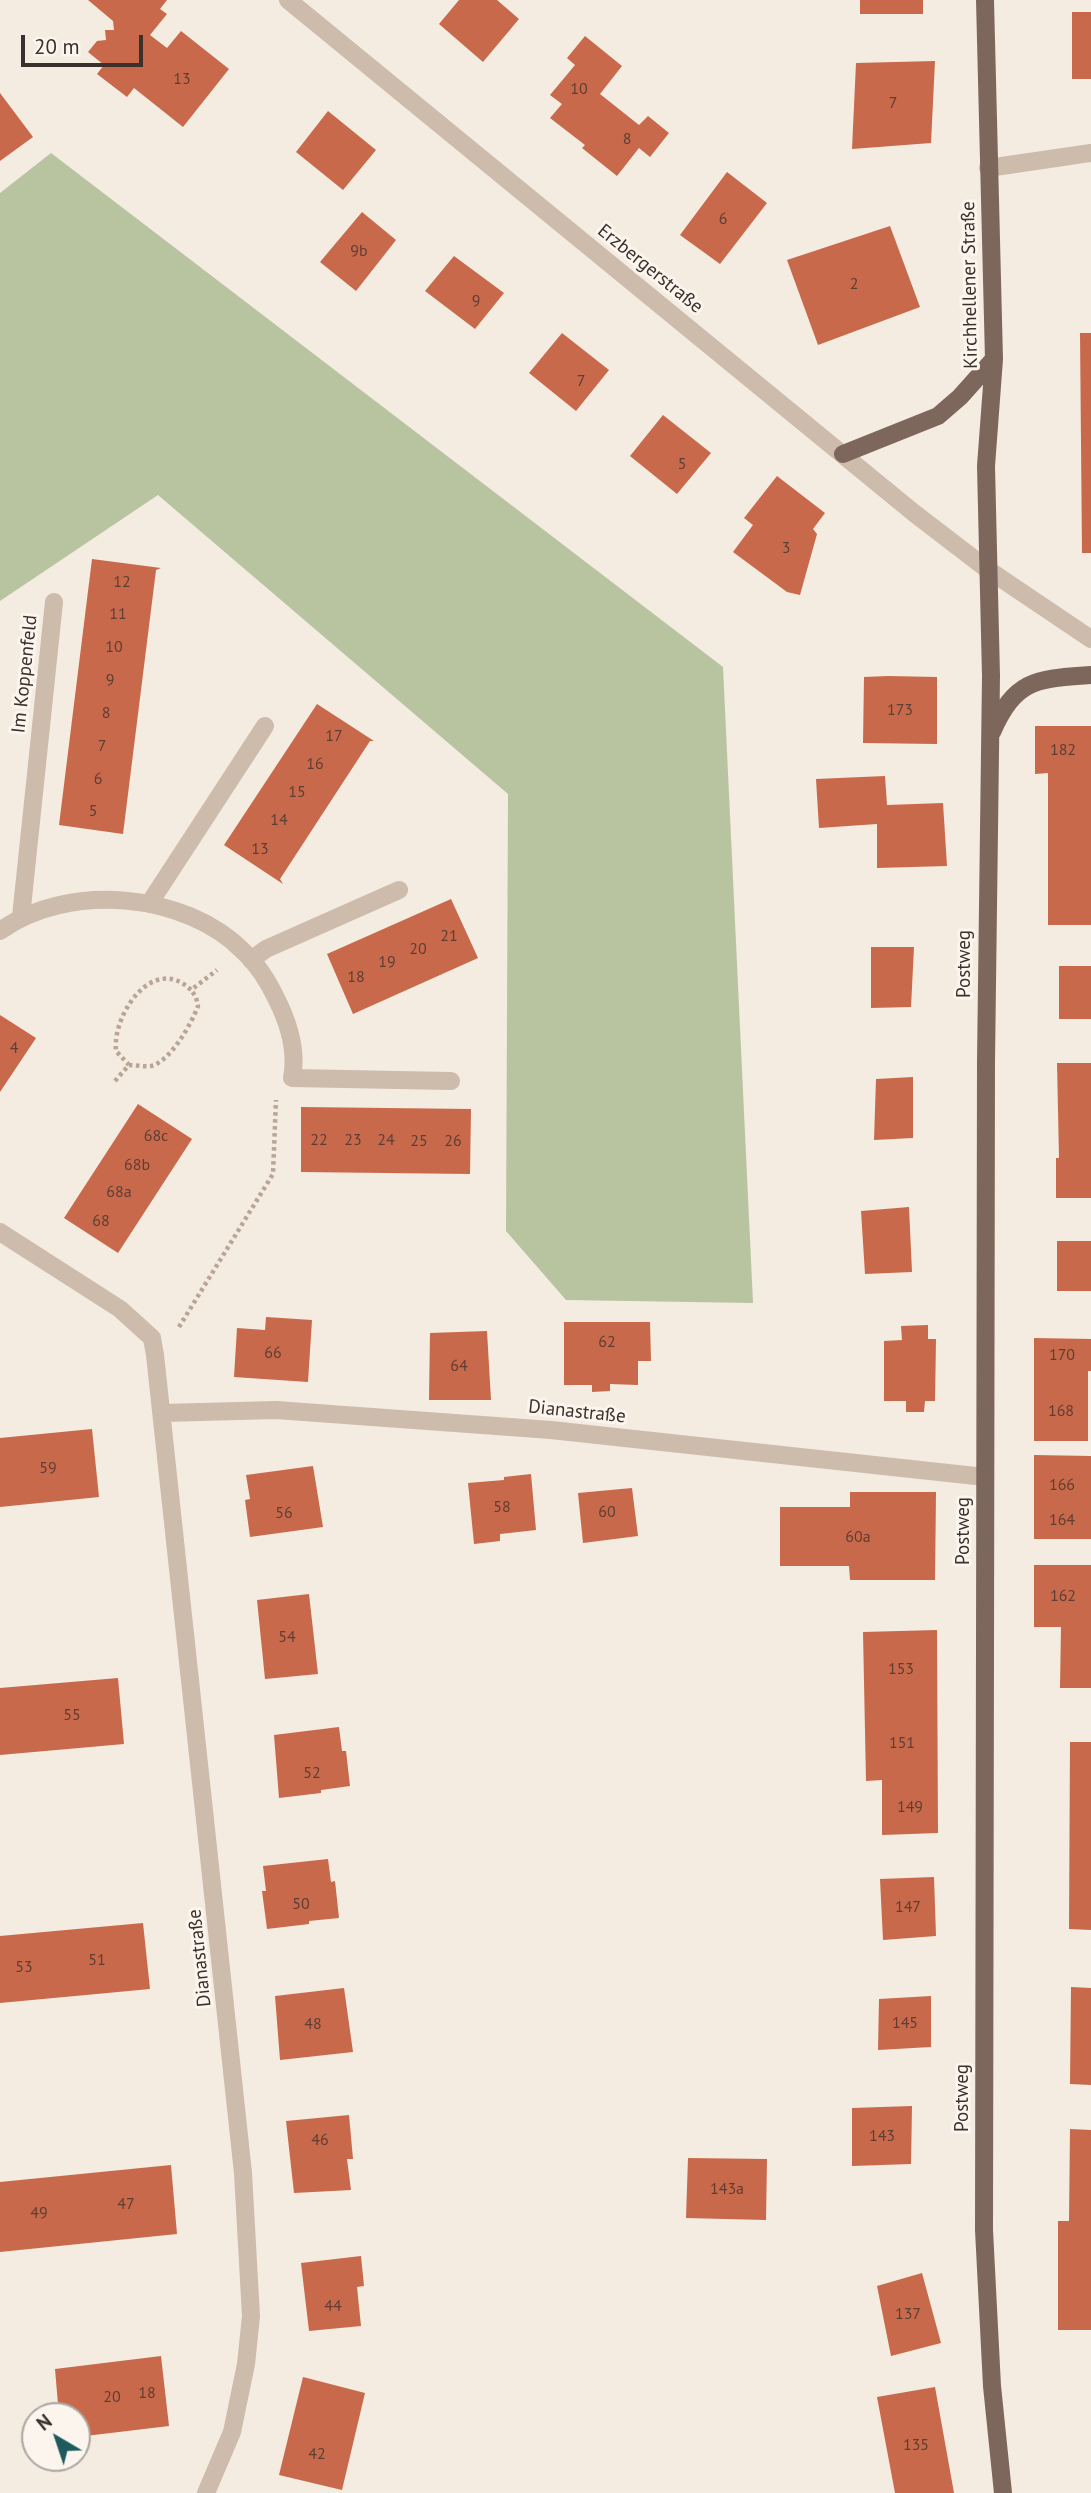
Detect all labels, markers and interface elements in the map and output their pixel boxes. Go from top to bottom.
scale bar [24,21,147,65]
text: 20 m [34,33,80,60]
house number: 13 [173,69,191,89]
house number: 10 [570,79,588,99]
house number: 7 [889,93,897,113]
house number: 8 [623,129,631,149]
street label: Kirchhellener Straße [957,201,983,369]
house number: 6 [719,209,727,229]
street label: Erzbergerstraße [593,220,707,318]
house number: 9b [350,241,368,261]
house number: 2 [850,274,858,294]
house number: 9 [472,291,480,311]
house number: 7 [577,371,585,391]
house number: 5 [678,454,686,474]
house number: 3 [782,538,790,558]
house number: 12 [113,572,131,592]
house number: 11 [109,604,127,624]
street label: Im Koppenfeld [7,614,43,734]
house number: 10 [105,637,123,657]
house number: 9 [106,670,114,690]
house number: 173 [887,700,913,720]
house number: 8 [102,703,110,723]
house number: 17 [325,726,343,746]
house number: 7 [98,736,106,756]
house number: 182 [1050,740,1076,760]
house number: 16 [306,754,324,774]
house number: 6 [94,769,102,789]
house number: 15 [288,782,306,802]
house number: 5 [89,801,97,821]
house number: 14 [270,810,288,830]
house number: 13 [251,839,269,859]
house number: 21 [440,926,458,946]
street label: Postweg [954,930,976,998]
house number: 20 [409,939,427,959]
house number: 19 [378,952,396,972]
house number: 18 [347,967,365,987]
house number: 4 [10,1038,18,1058]
house number: 68c [144,1126,168,1146]
house number: 22 [310,1130,328,1150]
house number: 23 [344,1130,362,1150]
house number: 24 [377,1130,395,1150]
house number: 25 [410,1131,428,1151]
house number: 26 [444,1131,462,1151]
house number: 68b [124,1155,150,1175]
house number: 68a [106,1182,132,1202]
house number: 68 [92,1211,110,1231]
house number: 62 [598,1332,616,1352]
house number: 66 [264,1343,282,1363]
house number: 170 [1049,1345,1075,1365]
house number: 64 [450,1356,468,1376]
street label: Dianastraße [527,1396,627,1428]
house number: 168 [1048,1401,1074,1421]
house number: 59 [39,1458,57,1478]
house number: 166 [1049,1475,1075,1495]
house number: 58 [493,1497,511,1517]
street label: Postweg [953,1497,975,1565]
house number: 60 [598,1502,616,1522]
house number: 56 [275,1503,293,1523]
house number: 164 [1049,1510,1075,1530]
house number: 60a [845,1527,871,1547]
house number: 162 [1050,1586,1076,1606]
house number: 54 [278,1627,296,1647]
house number: 153 [888,1659,914,1679]
house number: 55 [63,1705,81,1725]
house number: 151 [889,1733,915,1753]
house number: 52 [303,1763,321,1783]
house number: 149 [897,1797,923,1817]
house number: 50 [292,1894,310,1914]
house number: 147 [895,1897,921,1917]
street label: Dianastraße [184,1908,216,2008]
house number: 51 [88,1950,106,1970]
house number: 53 [15,1957,33,1977]
house number: 145 [892,2013,918,2033]
house number: 48 [304,2014,322,2034]
street label: Postweg [952,2064,974,2132]
house number: 143 [869,2126,895,2146]
house number: 46 [311,2130,329,2150]
house number: 143a [710,2179,744,2199]
house number: 47 [117,2194,135,2214]
house number: 49 [30,2203,48,2223]
house number: 44 [324,2296,342,2316]
house number: 137 [895,2304,921,2324]
house number: 18 [138,2383,156,2403]
house number: 20 [103,2387,121,2407]
north arrow [21,2402,91,2472]
text: N [32,2409,56,2435]
house number: 135 [903,2435,929,2455]
house number: 42 [308,2444,326,2464]

